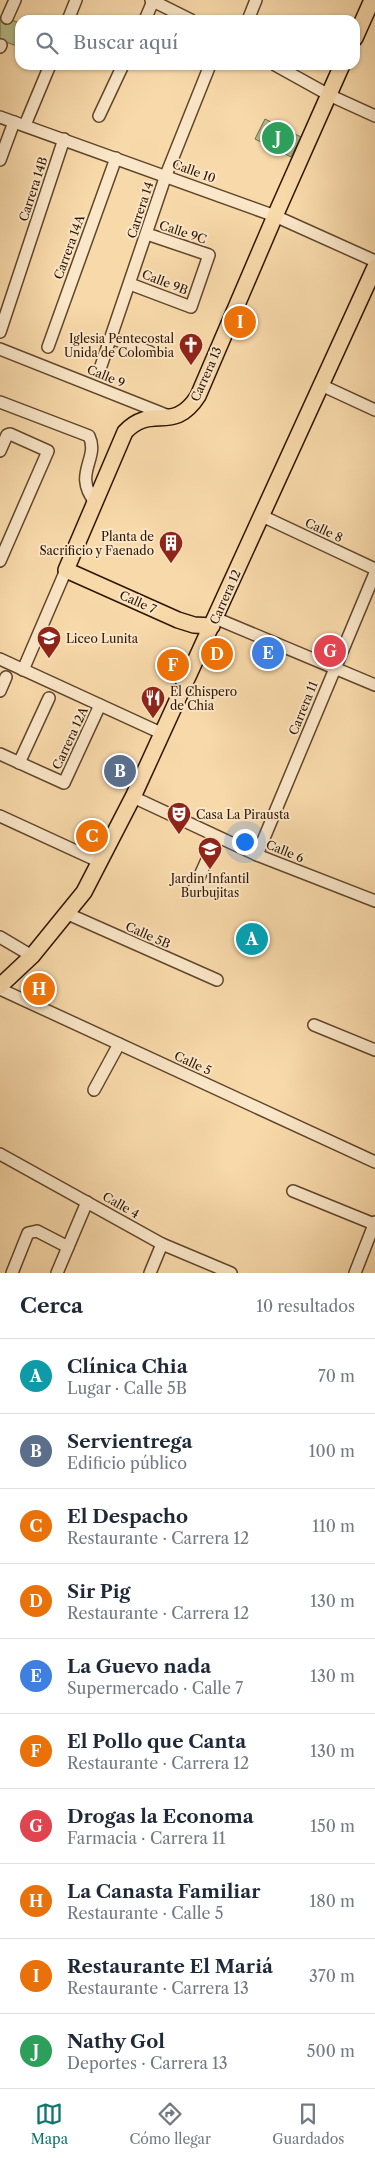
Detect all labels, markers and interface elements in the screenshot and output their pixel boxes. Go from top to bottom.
search box [15,15,360,70]
icon: search [33,29,61,57]
text: Buscar aquí [73,31,178,54]
pin: J [262,119,294,157]
street label: Carrera 14B [16,155,50,223]
street label: Calle 10 [170,156,218,186]
street label: Carrera 14 [124,180,156,240]
street label: Carrera 14A [50,212,88,281]
street label: Calle 9C [157,217,209,247]
street label: Calle 9B [140,266,190,298]
pin: I [224,303,256,341]
place label: Iglesia Pentecostal Unida de Colombia [64,331,175,360]
church icon: Iglesia Pentecostal Unida de Colombia [178,332,204,366]
street label: Carrera 13 [187,344,225,404]
street label: Calle 9 [85,362,127,390]
street label: Calle 8 [303,515,345,545]
place label: Planta de Sacrificio y Faenado [39,529,154,558]
building icon: Planta de Sacrificio y Faenado [158,530,184,564]
street label: Carrera 12 [206,567,244,627]
street label: Calle 7 [117,587,159,617]
school or university icon: Liceo Lunita [36,625,62,659]
place label: Liceo Lunita [66,631,139,646]
pin: G [314,632,346,670]
pin: E [252,634,284,672]
pin: D [201,635,233,673]
pin: F [157,646,189,684]
street label: Carrera 11 [285,679,321,737]
place label: El Chispero de Chia [170,684,237,713]
restaurant icon: El Chispero de Chia [140,685,166,719]
street label: Carrera 12A [49,703,92,772]
pin: B [104,752,136,790]
theatre icon: Casa La Pirausta [166,801,192,835]
place label: Casa La Pirausta [196,807,290,822]
pin: C [76,817,108,855]
your location [232,829,258,855]
school or university icon: Jardin Infantil Burbujitas [197,836,223,870]
street label: Calle 6 [264,837,306,865]
place label: Jardin Infantil Burbujitas [169,871,250,900]
street label: Calle 5B [123,918,173,952]
pin: A [236,920,268,958]
pin: H [23,970,55,1008]
street label: Calle 5 [172,1048,214,1078]
street label: Calle 4 [100,1189,142,1221]
text: Cerca [20,1293,83,1318]
text: 10 resultados [256,1296,355,1316]
text: Clínica Chia [67,1355,188,1378]
text: A [30,1366,42,1386]
text: 70 m [318,1366,355,1386]
text: Lugar · Calle 5B [67,1378,187,1398]
text: Servientrega [67,1430,192,1453]
text: B [30,1441,42,1461]
text: 100 m [309,1441,355,1461]
text: Edificio público [67,1453,187,1473]
text: El Despacho [67,1505,188,1528]
text: C [30,1516,42,1536]
text: 110 m [312,1516,355,1536]
text: Restaurante · Carrera 12 [67,1528,249,1548]
text: Sir Pig [67,1580,131,1603]
text: D [29,1591,43,1611]
text: 130 m [310,1591,355,1611]
text: Restaurante · Carrera 12 [67,1603,249,1623]
text: La Guevo nada [67,1655,211,1678]
text: E [30,1666,42,1686]
text: 130 m [310,1666,355,1686]
text: Supermercado · Calle 7 [67,1678,243,1698]
text: El Pollo que Canta [67,1730,246,1753]
text: F [31,1741,41,1761]
text: 130 m [310,1741,355,1761]
text: Restaurante · Carrera 12 [67,1753,249,1773]
text: Drogas la Economa [67,1805,254,1828]
text: G [29,1816,43,1836]
text: 150 m [310,1816,355,1836]
text: Farmacia · Carrera 11 [67,1828,226,1848]
text: La Canasta Familiar [67,1880,260,1903]
text: H [29,1891,43,1911]
text: 180 m [309,1891,355,1911]
text: Restaurante · Calle 5 [67,1903,223,1923]
text: Restaurante El Mariá [67,1955,273,1978]
text: I [33,1966,39,1986]
text: 370 m [309,1966,355,1986]
text: Restaurante · Carrera 13 [67,1978,249,1998]
text: Nathy Gol [67,2030,165,2053]
text: J [33,2041,39,2061]
text: 500 m [307,2041,355,2061]
text: Deportes · Carrera 13 [67,2053,228,2073]
tab: Mapa [31,2100,68,2148]
tab: Cómo llegar [129,2100,211,2148]
tab: Guardados [272,2100,344,2148]

